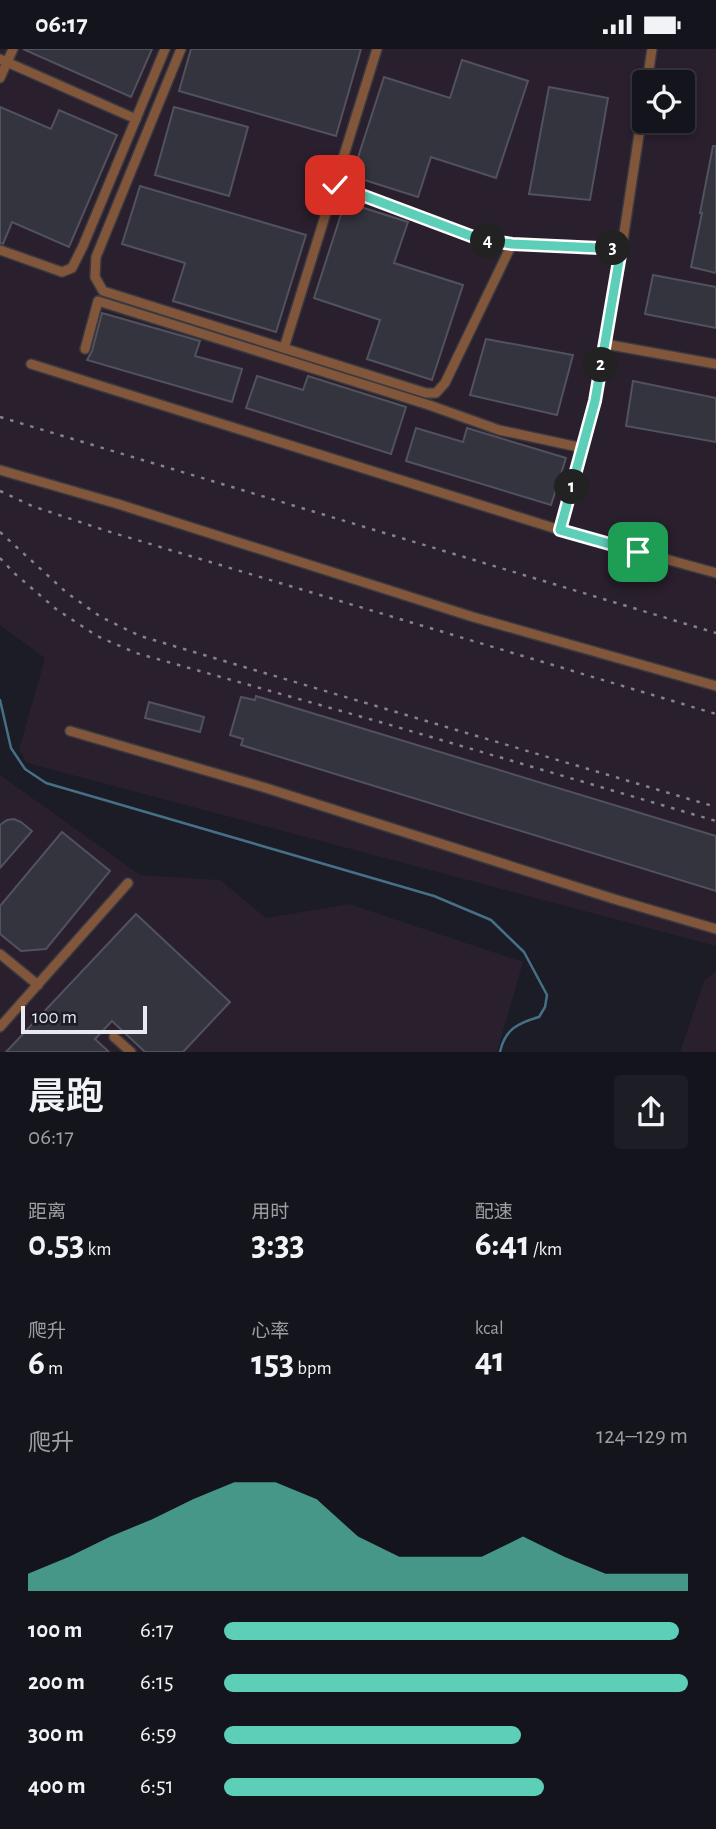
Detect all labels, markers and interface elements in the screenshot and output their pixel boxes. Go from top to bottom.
text: 06:17 [35,11,88,37]
map controls [632,70,695,133]
button: locate [632,70,695,133]
pin [305,155,365,215]
icon: check [316,166,354,204]
pin: 4 [470,223,505,259]
text: 4 [483,231,492,250]
pin: 3 [596,231,630,265]
text: 3 [608,238,617,257]
pin: 2 [584,347,618,383]
text: 2 [596,355,605,374]
pin: 1 [554,469,590,505]
text: 1 [568,477,575,496]
pin [608,522,668,582]
icon: arrive [619,533,657,571]
scale bar [21,1003,147,1035]
text: 100 m [32,1008,77,1027]
button: share [614,1075,688,1149]
text: 晨跑 [28,1079,104,1117]
text: 06:17 [28,1126,74,1149]
text: 距离 [28,1203,66,1222]
text: 用时 [251,1203,289,1222]
text: 配速 [475,1203,513,1222]
text: 0.53 [28,1227,84,1262]
text: 3:33 [251,1227,305,1262]
text: 6:41 [475,1227,530,1262]
text: km [84,1240,111,1259]
text: /km [530,1240,562,1259]
text: kcal [475,1319,504,1338]
text: 爬升 [28,1322,66,1341]
text: 心率 [251,1322,289,1341]
text: 41 [475,1343,505,1378]
text: 6 [28,1346,45,1381]
text: 153 [251,1346,294,1381]
text: m [45,1359,63,1378]
text: bpm [294,1359,332,1378]
text: 124–129 m [596,1425,688,1448]
text: 爬升 [28,1432,74,1455]
text: 100 m [28,1619,82,1642]
text: 6:17 [140,1619,174,1642]
text: 200 m [28,1671,85,1694]
text: 6:15 [140,1671,174,1694]
text: 300 m [28,1723,84,1746]
text: 6:59 [140,1723,177,1746]
text: 400 m [28,1775,86,1798]
text: 6:51 [140,1775,174,1798]

